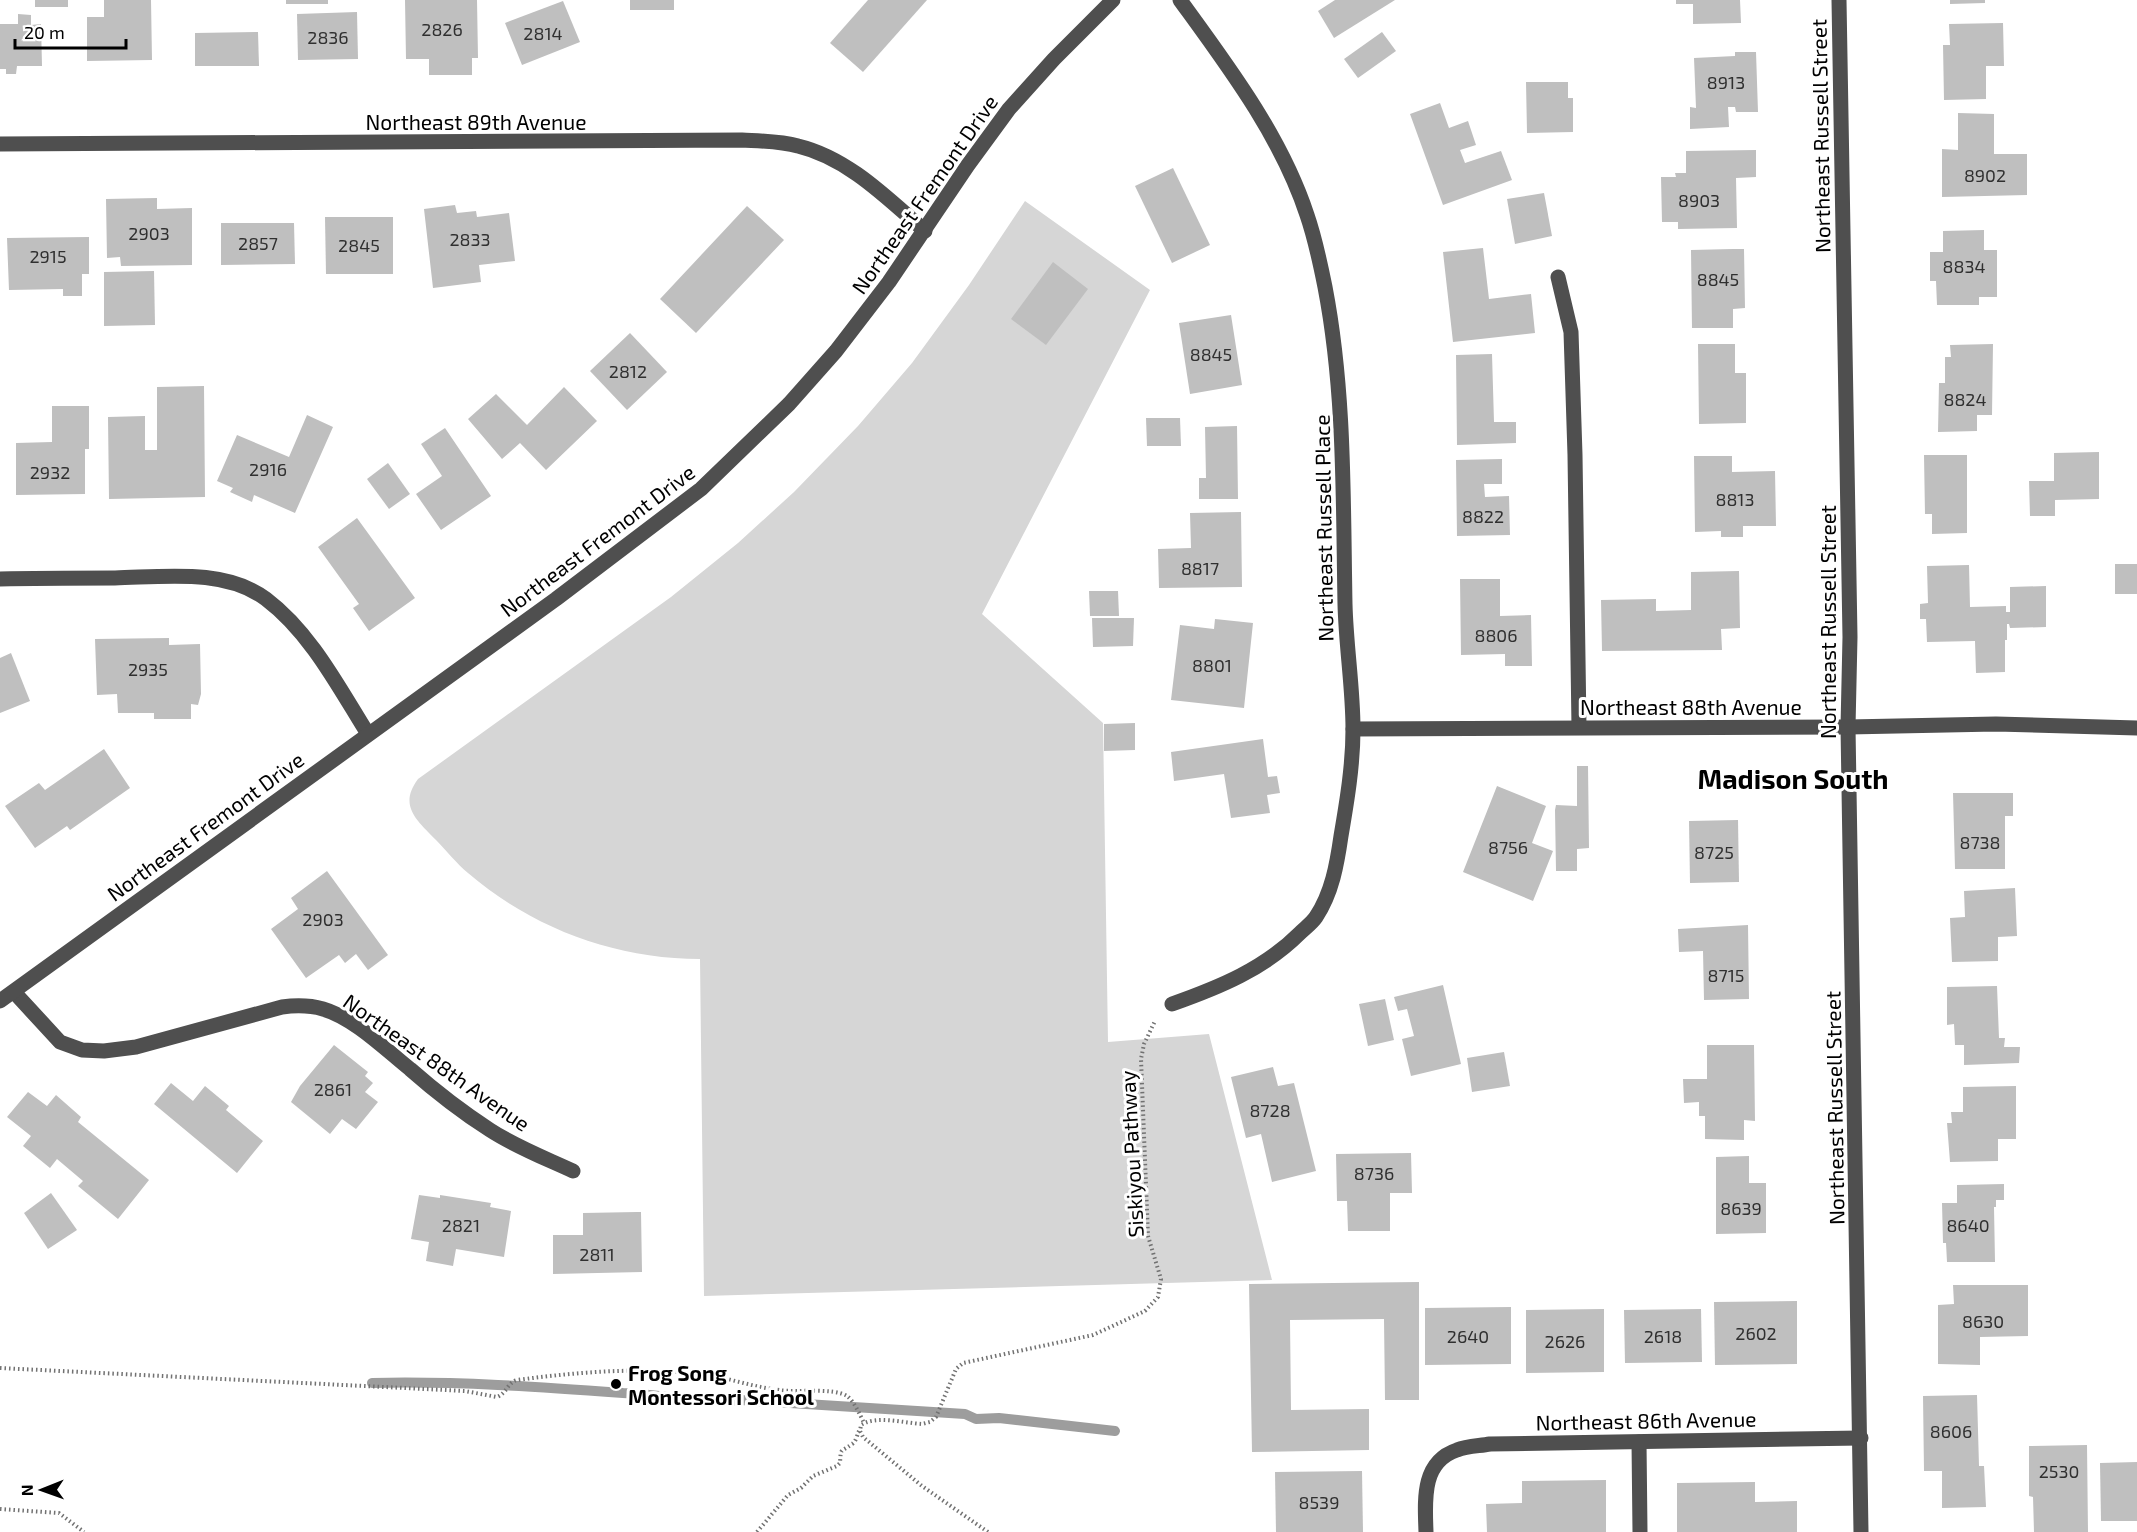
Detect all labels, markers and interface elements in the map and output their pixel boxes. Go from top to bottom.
scale bar [15,12,126,50]
house number: 2826 [421,18,463,40]
street label: Northeast Russell Street [1805,19,1835,253]
text: 20 m [24,21,65,43]
house number: 2814 [523,22,563,44]
house number: 2836 [307,26,349,48]
house number: 8913 [1707,71,1745,93]
street label: Northeast Fremont Drive [846,90,1002,298]
street label: Northeast 89th Avenue [365,109,587,134]
house number: 8902 [1964,164,2006,186]
house number: 8903 [1678,189,1720,211]
house number: 2903 [128,222,170,244]
house number: 2833 [449,228,491,250]
house number: 2857 [238,232,278,254]
house number: 2845 [338,234,380,256]
house number: 2915 [29,245,67,267]
house number: 8834 [1943,255,1985,277]
house number: 8845 [1697,268,1739,290]
house number: 8845 [1190,343,1232,365]
house number: 2812 [609,360,647,382]
house number: 8824 [1943,388,1987,410]
street label: Northeast Russell Place [1309,414,1337,642]
house number: 2916 [249,458,287,480]
street label: Northeast Fremont Drive [495,459,699,621]
house number: 2932 [30,461,70,483]
house number: 8813 [1715,488,1755,510]
house number: 8822 [1462,505,1504,527]
street label: Northeast Russell Street [1815,505,1840,739]
house number: 8817 [1181,557,1219,579]
house number: 8806 [1474,624,1518,646]
house number: 8801 [1192,654,1232,676]
house number: 2935 [128,658,168,680]
street label: Northeast 88th Avenue [1580,694,1802,719]
street label: Northeast Fremont Drive [102,746,308,906]
district label: Madison South [1697,762,1889,794]
house number: 8738 [1959,831,2001,853]
house number: 8756 [1488,836,1528,858]
house number: 8725 [1694,841,1734,863]
house number: 2903 [302,908,344,930]
house number: 8715 [1708,964,1744,986]
street label: Northeast 88th Avenue [339,988,535,1136]
street label: Northeast Russell Street [1819,991,1849,1225]
street label: Siskiyou Pathway [1114,1070,1148,1238]
house number: 2861 [314,1078,352,1100]
house number: 8728 [1249,1099,1291,1121]
house number: 8736 [1354,1162,1394,1184]
house number: 8639 [1720,1197,1762,1219]
house number: 2821 [442,1214,480,1236]
house number: 8640 [1946,1214,1990,1236]
house number: 2811 [579,1243,615,1265]
house number: 8630 [1962,1310,2004,1332]
house number: 2602 [1735,1322,1777,1344]
house number: 2640 [1447,1325,1489,1347]
house number: 2618 [1644,1325,1682,1347]
house number: 2626 [1545,1330,1585,1352]
place label: Frog Song Montessori School [628,1360,814,1409]
marker: Frog Song Montessori School [609,1377,623,1391]
street label: Northeast 86th Avenue [1535,1406,1757,1434]
house number: 8606 [1930,1420,1972,1442]
north arrow [12,1460,72,1520]
house number: 2530 [2039,1460,2079,1482]
text: N [17,1484,36,1496]
house number: 8539 [1299,1491,1339,1513]

